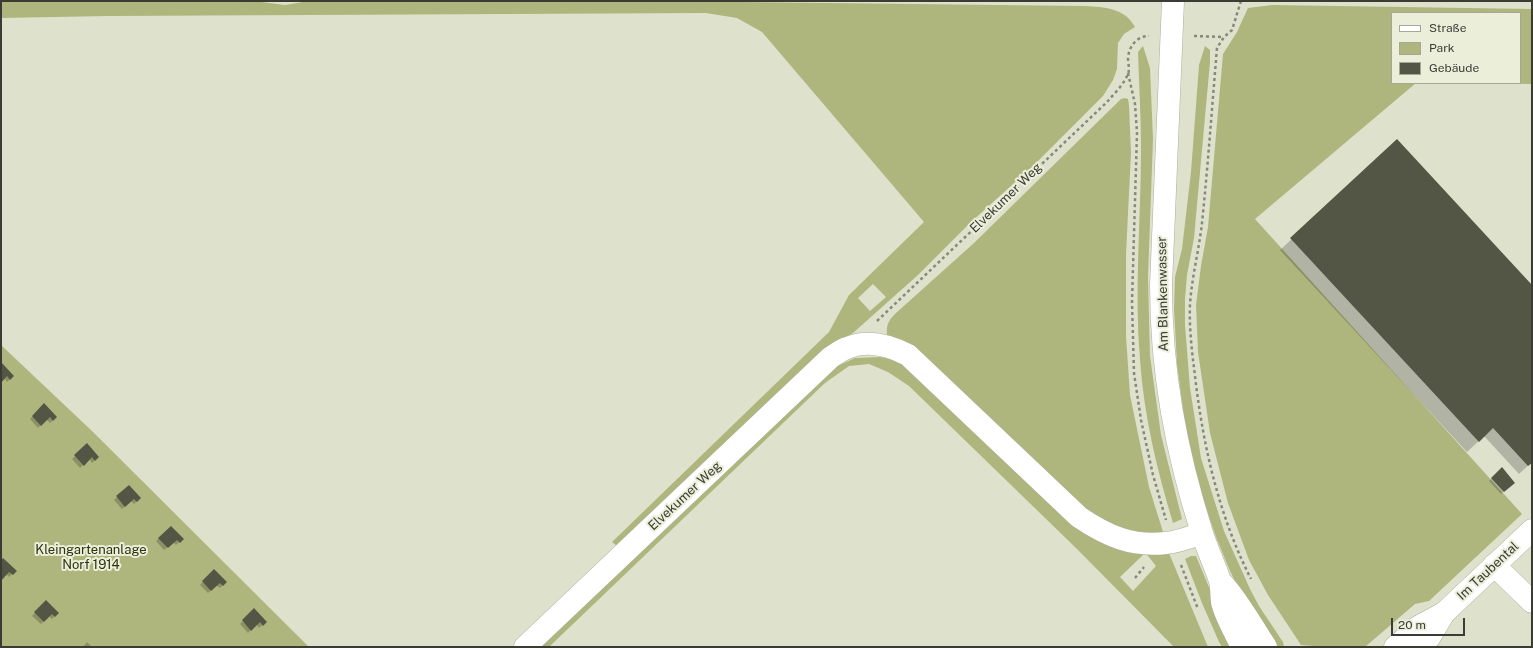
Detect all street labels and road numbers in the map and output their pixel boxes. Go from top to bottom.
street label: Elvekumer Weg [967,160,1045,236]
street label: Am Blankenwasser [1154,236,1172,352]
street label: Elvekumer Weg [645,458,725,534]
street label: Im Taubental [1454,539,1522,603]

